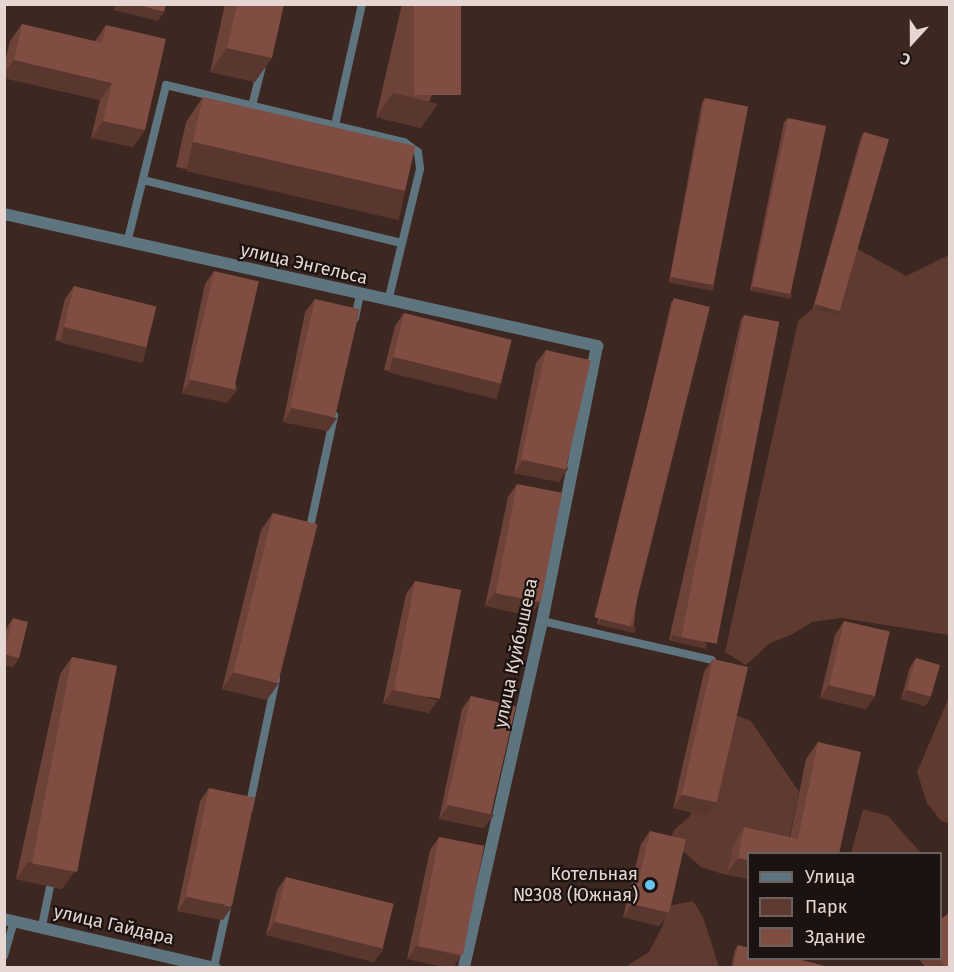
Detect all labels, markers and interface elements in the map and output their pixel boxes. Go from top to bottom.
north arrow [882,12,942,72]
text: С [898,49,913,70]
street label: улица Энгельса [238,239,370,289]
street label: улица Куйбышева [490,576,542,730]
legend [747,852,942,960]
place label: Котельная №308 (Южная) [513,864,638,906]
text: Улица [805,866,855,888]
marker: Котельная №308 (Южная) [643,878,657,892]
text: Парк [805,896,847,918]
street label: улица Гайдара [52,901,176,949]
text: Здание [805,926,866,948]

